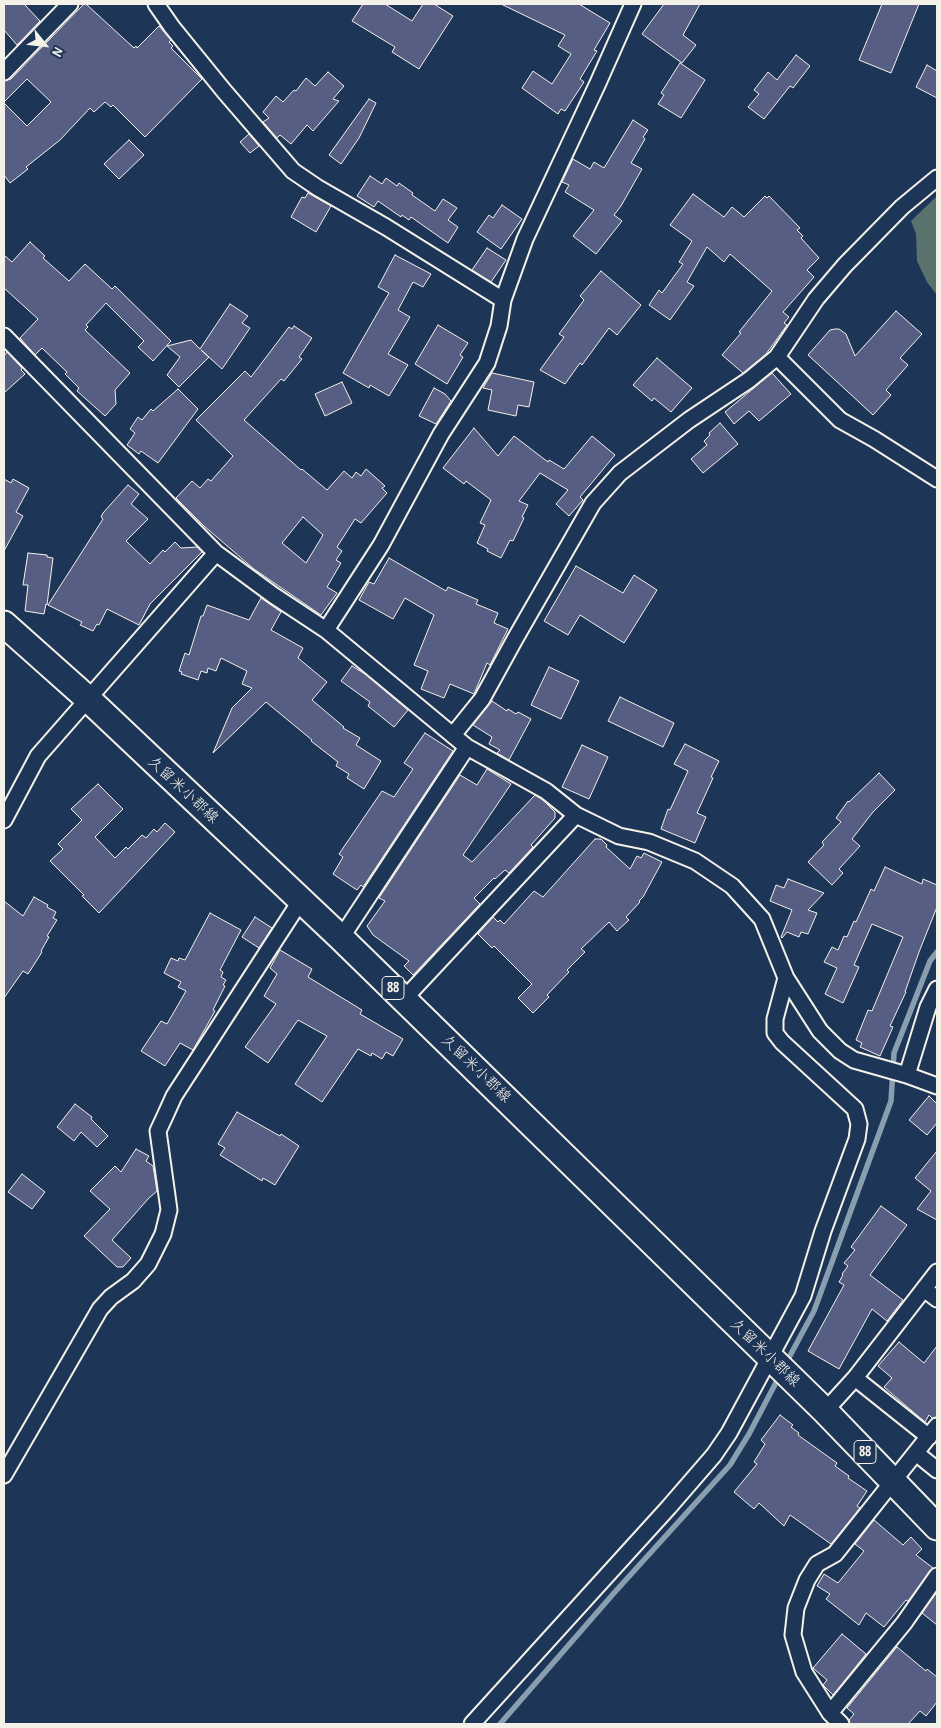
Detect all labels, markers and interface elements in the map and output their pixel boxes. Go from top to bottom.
north arrow [20,20,70,70]
text: N [48,45,69,60]
street label: 久留米小郡線 [144,753,222,827]
road number: 88 [382,976,404,1000]
street label: 久留米小郡線 [437,1031,515,1107]
street label: 久留米小郡線 [726,1315,804,1391]
road number: 88 [854,1440,876,1464]

